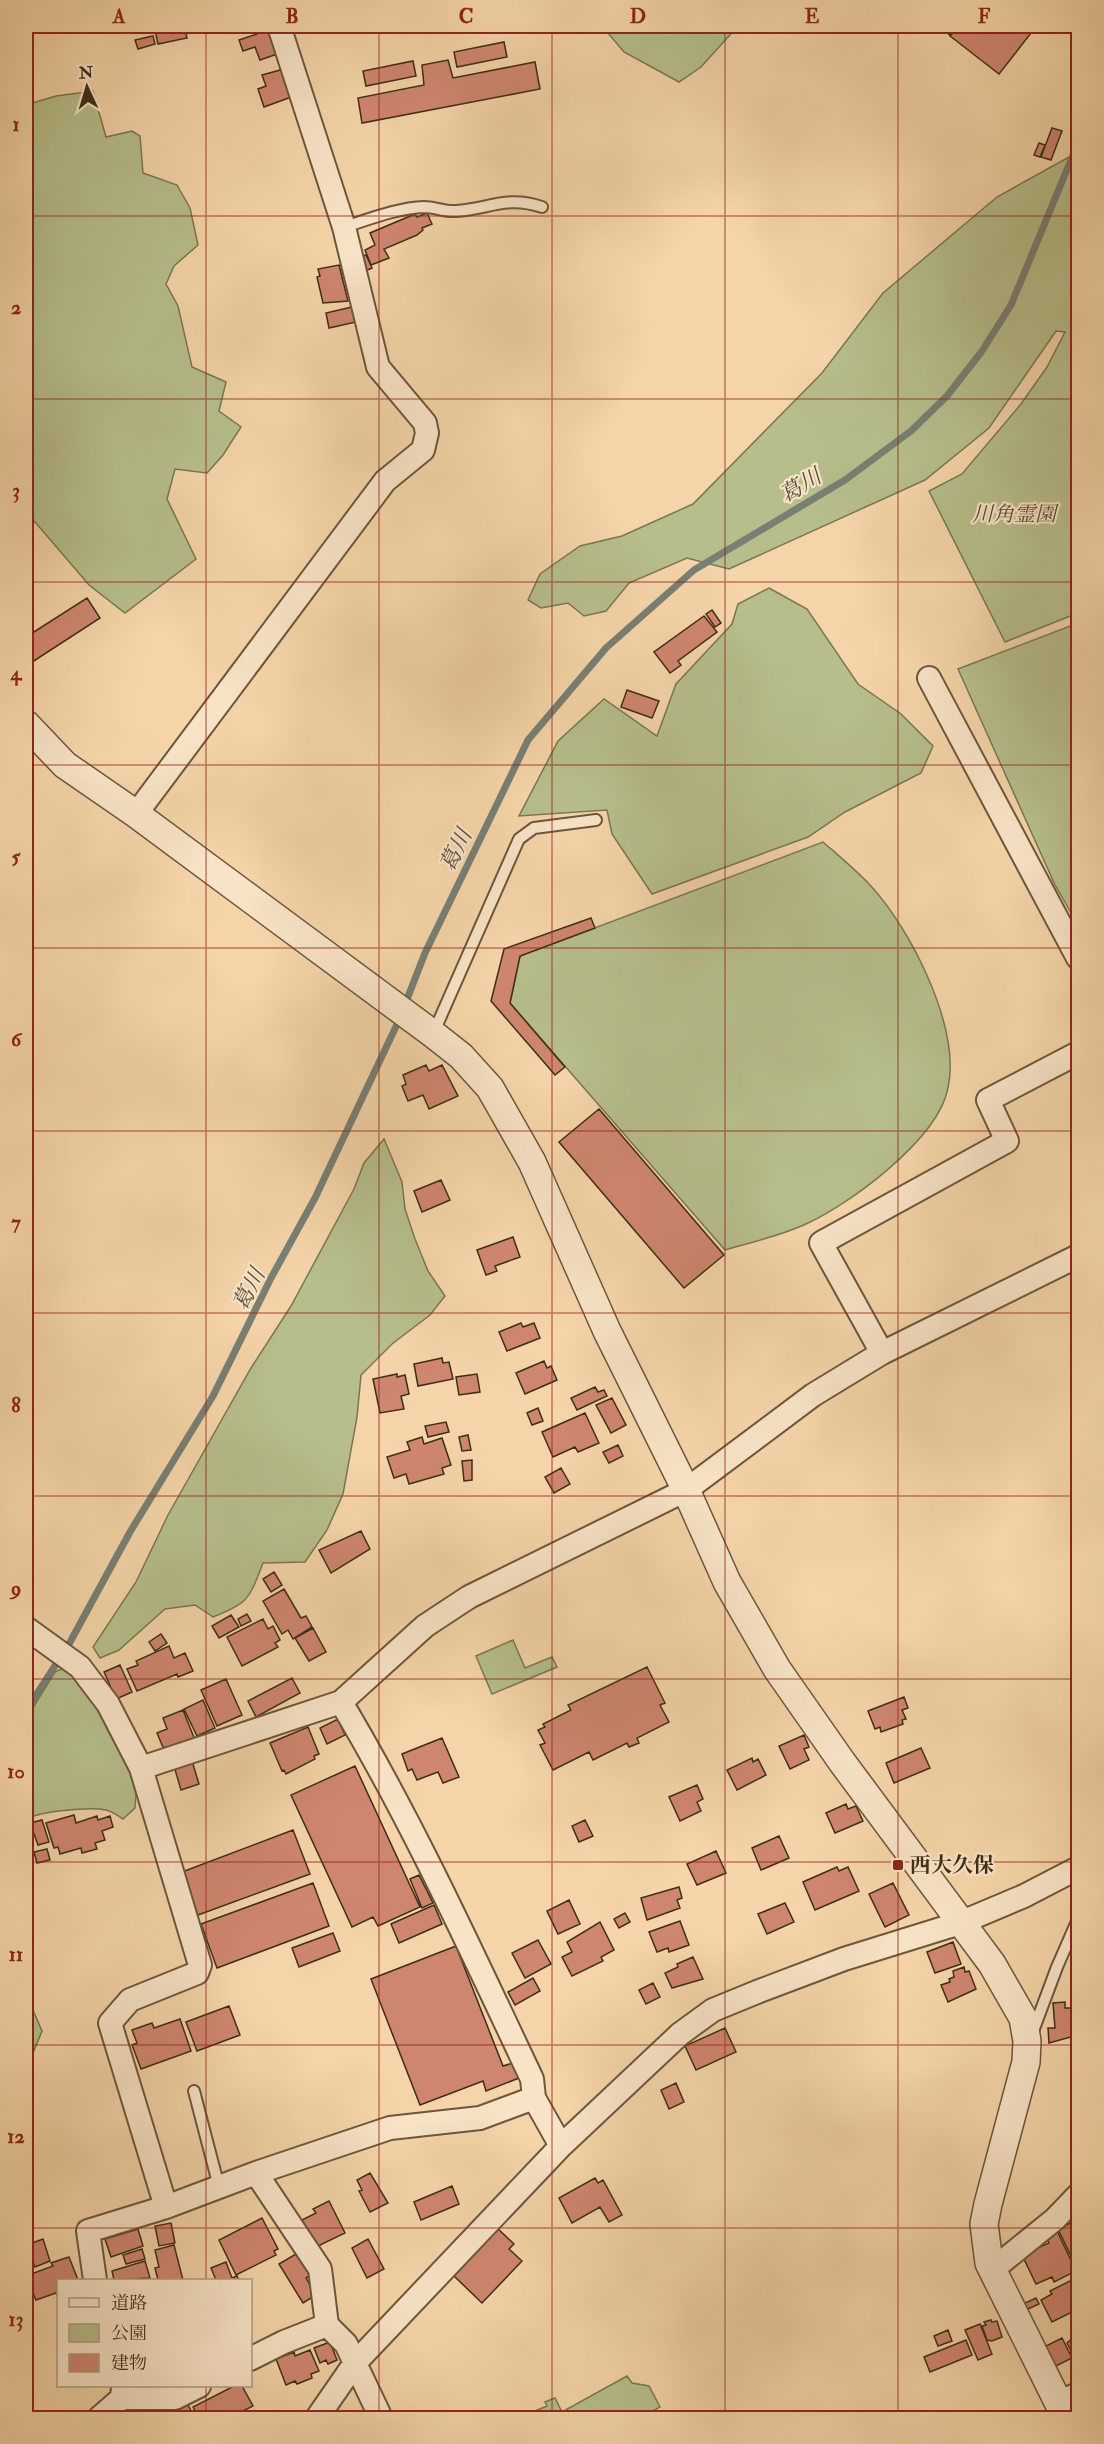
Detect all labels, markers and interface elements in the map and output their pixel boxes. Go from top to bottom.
text: A [112,4,126,29]
text: B [285,4,299,29]
text: C [459,4,473,29]
text: D [630,4,646,29]
text: E [805,4,820,29]
text: F [978,4,991,29]
north arrow [57,57,117,117]
text: N [77,63,95,84]
text: 1 [12,112,20,137]
text: 2 [11,295,21,320]
water label: 葛川 [774,461,828,509]
text: 3 [12,478,20,503]
park label: 川角霊園 [972,501,1059,528]
text: 4 [10,661,23,686]
water label: 葛川 [434,823,479,876]
text: 5 [12,844,22,869]
text: 6 [11,1027,23,1052]
text: 7 [11,1210,21,1235]
water label: 葛川 [226,1262,272,1315]
text: 8 [11,1393,21,1418]
text: 9 [9,1576,21,1601]
text: 10 [7,1759,25,1784]
place label: 西大久保 [910,1852,994,1879]
marker: 西大久保 [891,1858,905,1872]
text: 11 [9,1942,23,1967]
text: 12 [7,2124,25,2149]
legend [57,2279,252,2387]
text: 道路 [111,2292,147,2315]
text: 13 [9,2307,23,2332]
text: 公園 [111,2322,147,2345]
text: 建物 [111,2352,147,2375]

